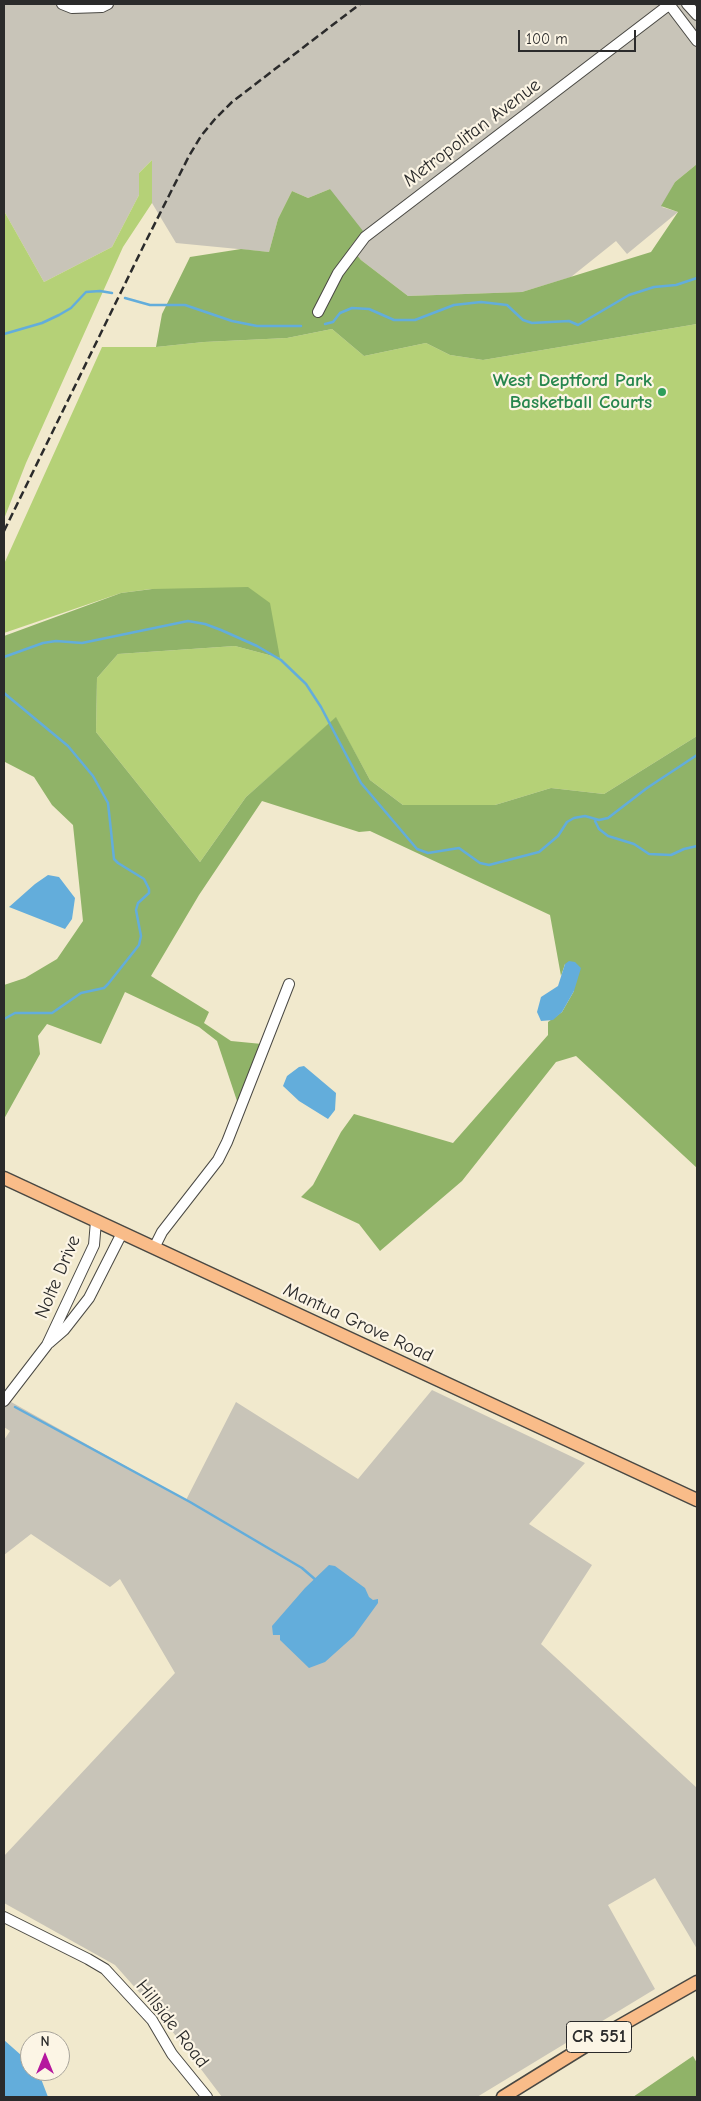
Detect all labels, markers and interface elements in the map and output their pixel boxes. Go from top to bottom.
scale bar [521,20,638,52]
text: 100 m [526,30,568,48]
street label: Metropolitan Avenue [399,74,545,192]
place label: West Deptford Park Basketball Courts [493,370,652,414]
marker: West Deptford Park Basketball Courts [656,386,668,398]
street label: Nolte Drive [30,1232,86,1322]
street label: Mantua Grove Road [279,1278,437,1368]
street label: Hillside Road [131,1975,213,2073]
road number: CR 551 [566,2021,632,2052]
north arrow [20,2031,70,2081]
text: N [40,2033,50,2050]

